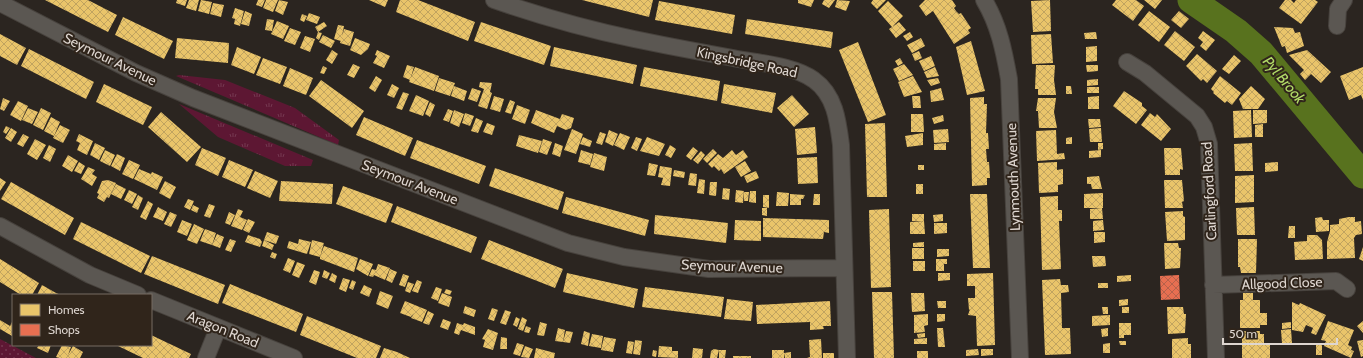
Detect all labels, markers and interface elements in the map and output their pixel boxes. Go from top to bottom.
street label: Seymour Avenue [60,29,160,89]
street label: Kingsbridge Road [695,43,799,81]
water label: Pyl Brook [1259,53,1309,108]
street label: Lynmouth Avenue [1002,123,1024,231]
street label: Carlingford Road [1197,141,1221,241]
street label: Seymour Avenue [359,155,461,209]
street label: Seymour Avenue [681,255,783,277]
street label: Allgood Close [1241,273,1323,293]
legend [12,294,152,346]
text: Homes [48,302,85,317]
street label: Aragon Road [185,306,261,352]
scale bar [1223,320,1337,346]
text: Shops [48,322,80,337]
text: 50 m [1229,326,1257,341]

